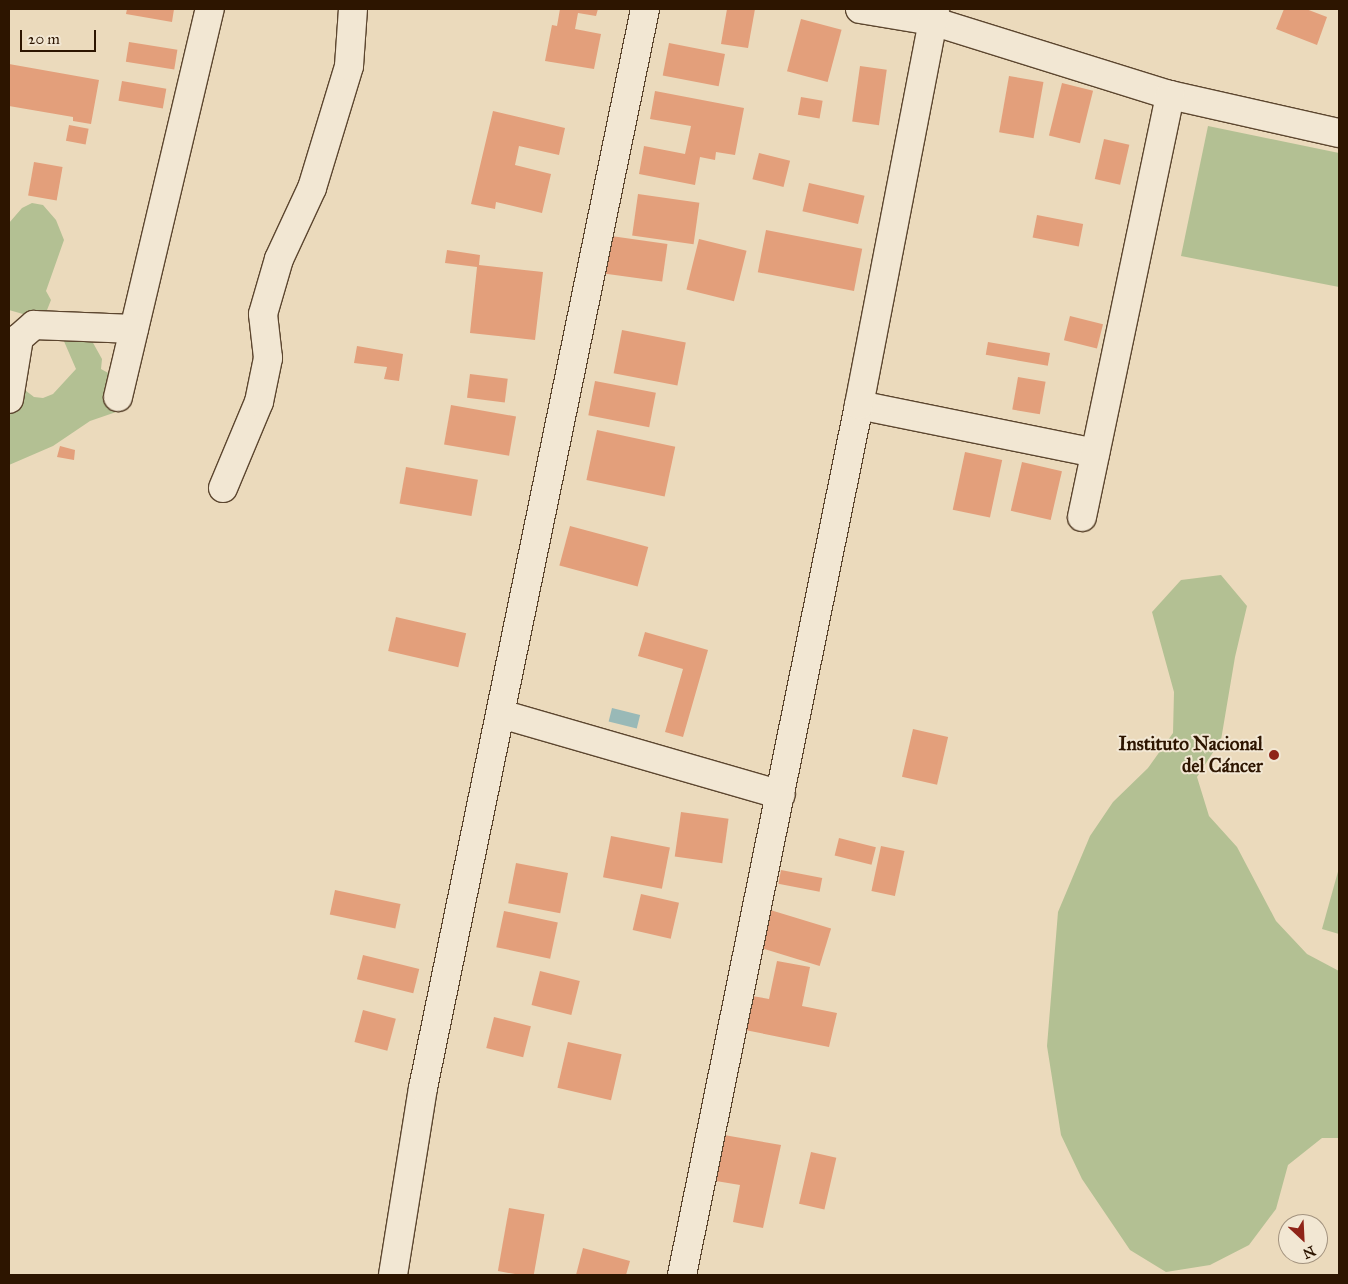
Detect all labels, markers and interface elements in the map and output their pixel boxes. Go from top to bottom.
scale bar [22,20,99,52]
text: 20 m [28,30,60,48]
place label: Instituto Nacional del Cáncer [1118,733,1263,777]
marker: Instituto Nacional del Cáncer [1267,748,1281,762]
north arrow [1278,1214,1328,1264]
text: N [1300,1242,1318,1262]

